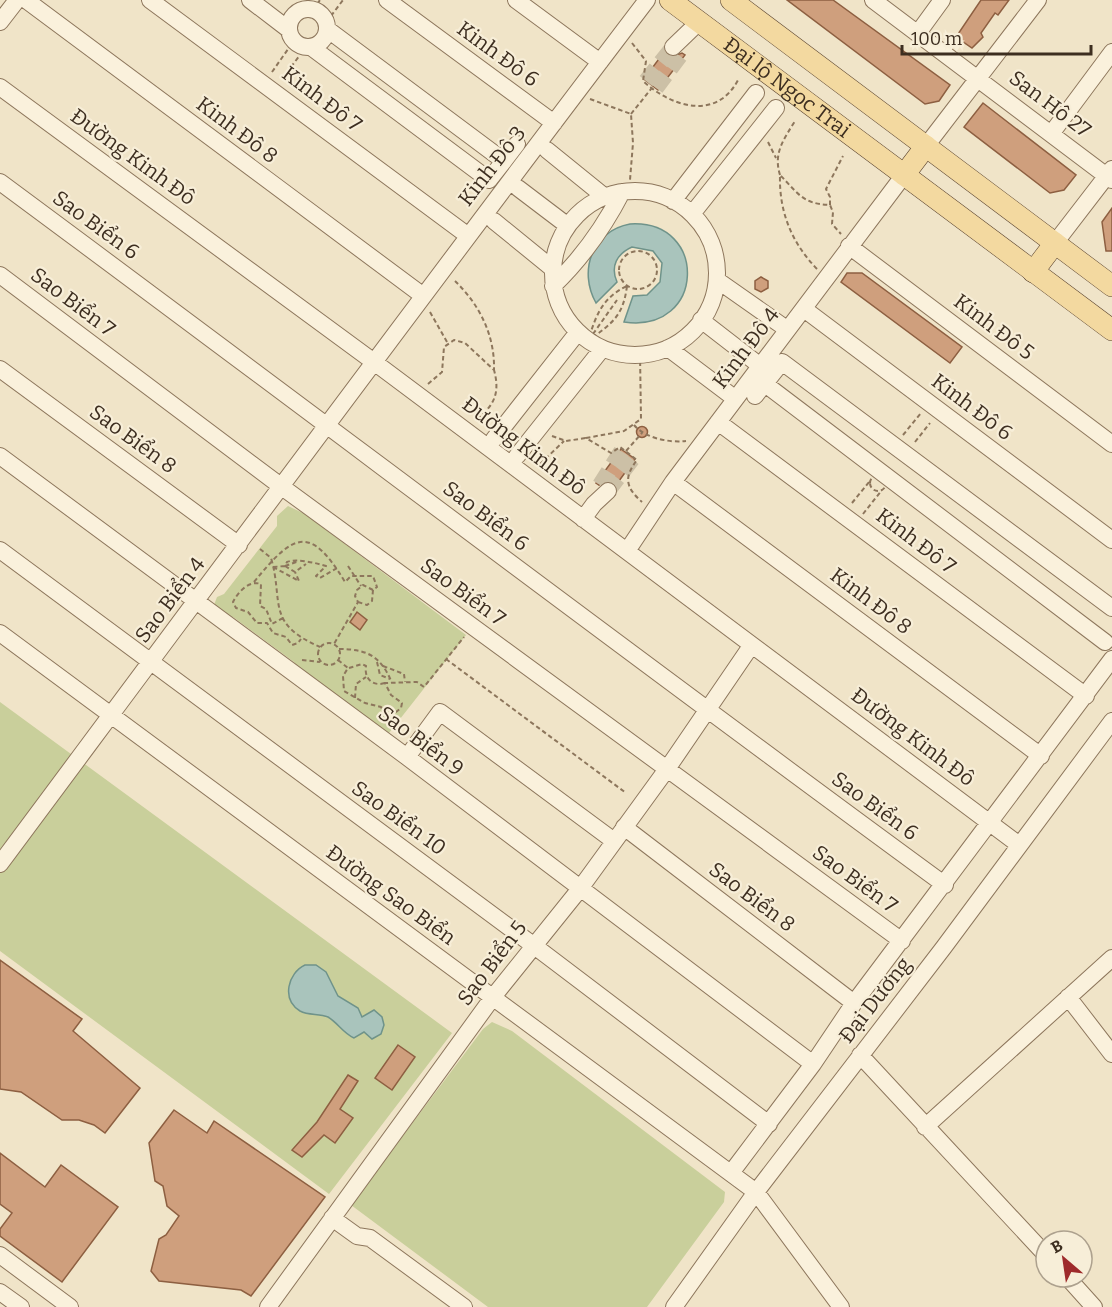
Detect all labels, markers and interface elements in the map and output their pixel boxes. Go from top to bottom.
street label: Kinh Đô 6 [452,16,544,92]
scale bar [902,18,1091,56]
text: 100 m [911,28,962,50]
street label: Đại lộ Ngọc Trai [718,31,856,143]
street label: Kinh Đô 7 [277,61,367,138]
street label: San Hô 27 [1004,65,1096,143]
street label: Kinh Đô 8 [191,91,283,169]
street label: Đường Kinh Đô [66,103,200,211]
street label: Kinh Đô 3 [453,121,531,211]
street label: Sao Biển 6 [48,185,144,265]
street label: Sao Biển 7 [26,262,121,342]
street label: Kinh Đô 5 [949,288,1039,366]
street label: Kinh Đô 4 [707,302,785,394]
street label: Kinh Đô 6 [926,368,1018,446]
street label: Đường Kinh Đô [457,391,591,501]
street label: Sao Biển 8 [85,399,181,479]
street label: Sao Biển 6 [438,475,534,557]
street label: Kinh Đô 7 [871,503,961,580]
street label: Sao Biển 4 [129,552,211,648]
street label: Sao Biển 7 [415,552,511,632]
street label: Kinh Đô 8 [825,562,917,640]
street label: Đường Kinh Đô [846,682,980,792]
street label: Sao Biển 9 [373,700,469,782]
street label: Sao Biển 6 [827,766,923,846]
street label: Sao Biển 10 [347,775,451,861]
street label: Đường Sao Biển [321,839,461,951]
street label: Sao Biển 7 [807,839,903,919]
street label: Sao Biển 8 [704,856,800,938]
street label: Sao Biển 5 [452,915,532,1011]
street label: Đại Dương [833,952,917,1048]
north arrow [1034,1229,1094,1289]
text: B [1048,1235,1066,1257]

